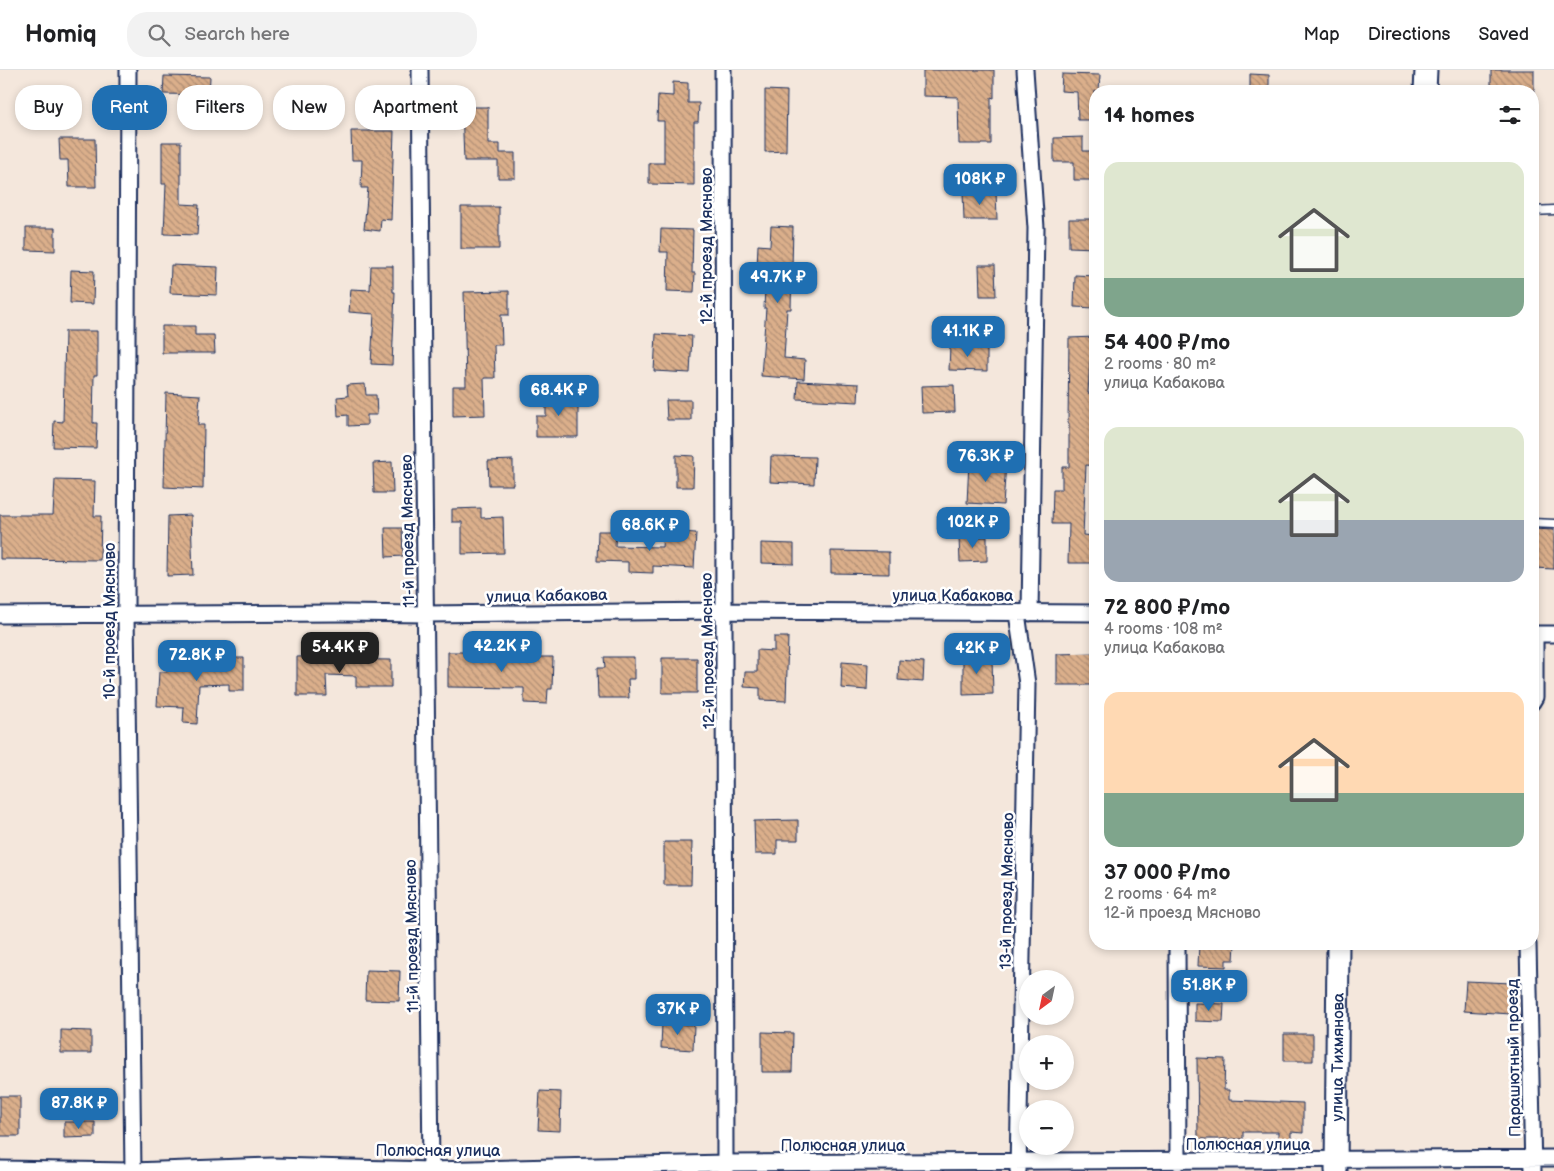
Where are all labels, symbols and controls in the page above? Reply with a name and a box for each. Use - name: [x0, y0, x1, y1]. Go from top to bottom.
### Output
- search box: [127, 12, 477, 57]
- text: Homiq: [25, 20, 97, 49]
- icon: search: [145, 21, 173, 49]
- text: Search here: [185, 23, 290, 46]
- text: Map: [1304, 24, 1340, 45]
- text: Directions: [1368, 24, 1450, 45]
- text: Saved: [1478, 24, 1529, 45]
- chip: Buy: [15, 85, 82, 130]
- chip: Rent: [92, 85, 167, 130]
- chip: Filters: [177, 85, 263, 130]
- chip: New: [273, 85, 345, 130]
- chip: Apartment: [355, 85, 476, 130]
- icon: filters: [1496, 101, 1524, 129]
- text: 14 homes: [1104, 103, 1195, 128]
- pin: 108K ₽: [939, 164, 1021, 206]
- street label: 12-й проезд Мясново: [698, 168, 717, 324]
- text: 108K ₽: [955, 170, 1005, 189]
- icon: home: [1269, 195, 1359, 285]
- pin: 49.7K ₽: [732, 262, 824, 304]
- text: 49.7K ₽: [750, 268, 806, 287]
- pin: 41.1K ₽: [922, 316, 1014, 358]
- text: 41.1K ₽: [943, 322, 993, 341]
- text: 54 400 ₽/mo: [1104, 330, 1230, 355]
- text: 2 rooms · 80 m²: [1104, 355, 1216, 374]
- pin: 68.4K ₽: [513, 374, 605, 417]
- text: улица Кабакова: [1104, 374, 1225, 393]
- text: 68.4K ₽: [531, 381, 587, 400]
- pin: 76.3K ₽: [940, 440, 1032, 483]
- text: 76.3K ₽: [958, 447, 1014, 466]
- street label: 11-й проезд Мясново: [398, 454, 419, 608]
- icon: home: [1269, 460, 1359, 550]
- pin: 102K ₽: [932, 506, 1014, 549]
- pin: 68.6K ₽: [604, 510, 696, 552]
- text: 102K ₽: [948, 513, 998, 532]
- text: 68.6K ₽: [621, 516, 679, 535]
- street label: 10-й проезд Мясново: [101, 543, 120, 699]
- street label: 12-й проезд Мясново: [698, 573, 719, 729]
- street label: улица Кабакова: [486, 586, 608, 607]
- street label: улица Кабакова: [892, 587, 1014, 606]
- text: 72 800 ₽/mo: [1104, 595, 1230, 620]
- text: 4 rooms · 108 m²: [1104, 620, 1223, 639]
- pin: 42.2K ₽: [456, 630, 548, 673]
- pin: 54.4K ₽: [294, 632, 386, 674]
- pin: 42K ₽: [942, 632, 1012, 675]
- text: 42.2K ₽: [474, 637, 530, 656]
- text: 54.4K ₽: [312, 638, 368, 657]
- text: 42K ₽: [955, 639, 999, 658]
- text: улица Кабакова: [1104, 639, 1225, 658]
- pin: 72.8K ₽: [151, 640, 243, 682]
- text: 72.8K ₽: [169, 646, 225, 665]
- icon: home: [1269, 725, 1359, 815]
- street label: 13-й проезд Мясново: [997, 812, 1018, 970]
- street label: 11-й проезд Мясново: [402, 859, 423, 1013]
- text: 37 000 ₽/mo: [1104, 860, 1230, 885]
- text: 2 rooms · 64 m²: [1104, 885, 1217, 904]
- text: 12-й проезд Мясново: [1104, 904, 1260, 923]
- north arrow: [1019, 970, 1074, 1025]
- map controls: [1019, 970, 1074, 1155]
- pin: 51.8K ₽: [1163, 970, 1255, 1012]
- text: 51.8K ₽: [1182, 976, 1236, 995]
- street label: Парашютный проезд: [1504, 978, 1525, 1137]
- street label: улица Тихмянова: [1328, 992, 1349, 1122]
- pin: 37K ₽: [643, 994, 713, 1036]
- text: 37K ₽: [657, 1000, 699, 1019]
- button: +: [1019, 1035, 1074, 1090]
- pin: 87.8K ₽: [33, 1088, 125, 1130]
- text: 87.8K ₽: [51, 1094, 107, 1113]
- button: −: [1019, 1100, 1074, 1155]
- street label: Полюсная улица: [1185, 1136, 1311, 1155]
- street label: Полюсная улица: [780, 1137, 906, 1156]
- street label: Полюсная улица: [375, 1142, 501, 1161]

